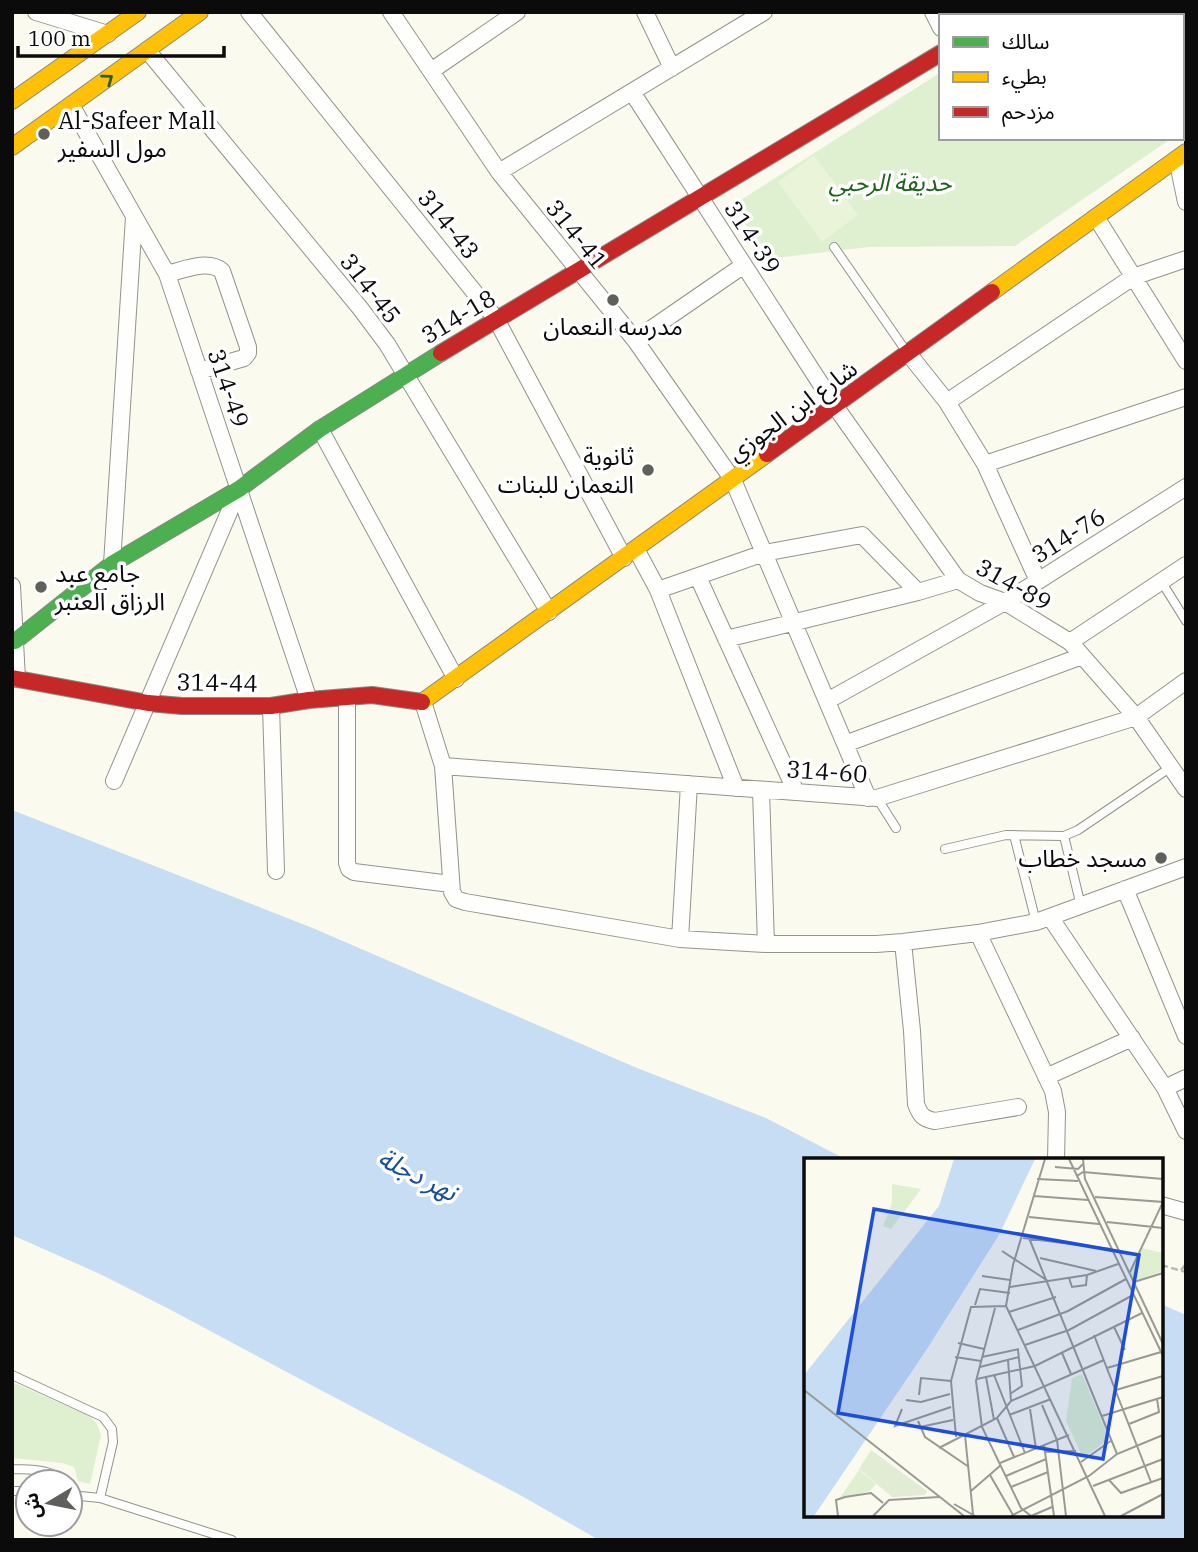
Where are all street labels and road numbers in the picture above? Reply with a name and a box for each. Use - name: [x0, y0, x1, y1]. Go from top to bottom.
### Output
- street label: 314-43: [411, 182, 487, 266]
- street label: 314-41: [539, 192, 615, 276]
- street label: 314-39: [717, 194, 789, 280]
- street label: 314-45: [333, 246, 409, 330]
- street label: 314-18: [415, 281, 501, 351]
- street label: 314-49: [201, 344, 257, 432]
- street label: شارع ابن الجوزي: [721, 352, 865, 471]
- street label: 314-76: [1025, 500, 1111, 570]
- street label: 314-89: [971, 550, 1057, 618]
- street label: 314-44: [176, 665, 258, 699]
- street label: 314-60: [785, 752, 869, 790]

